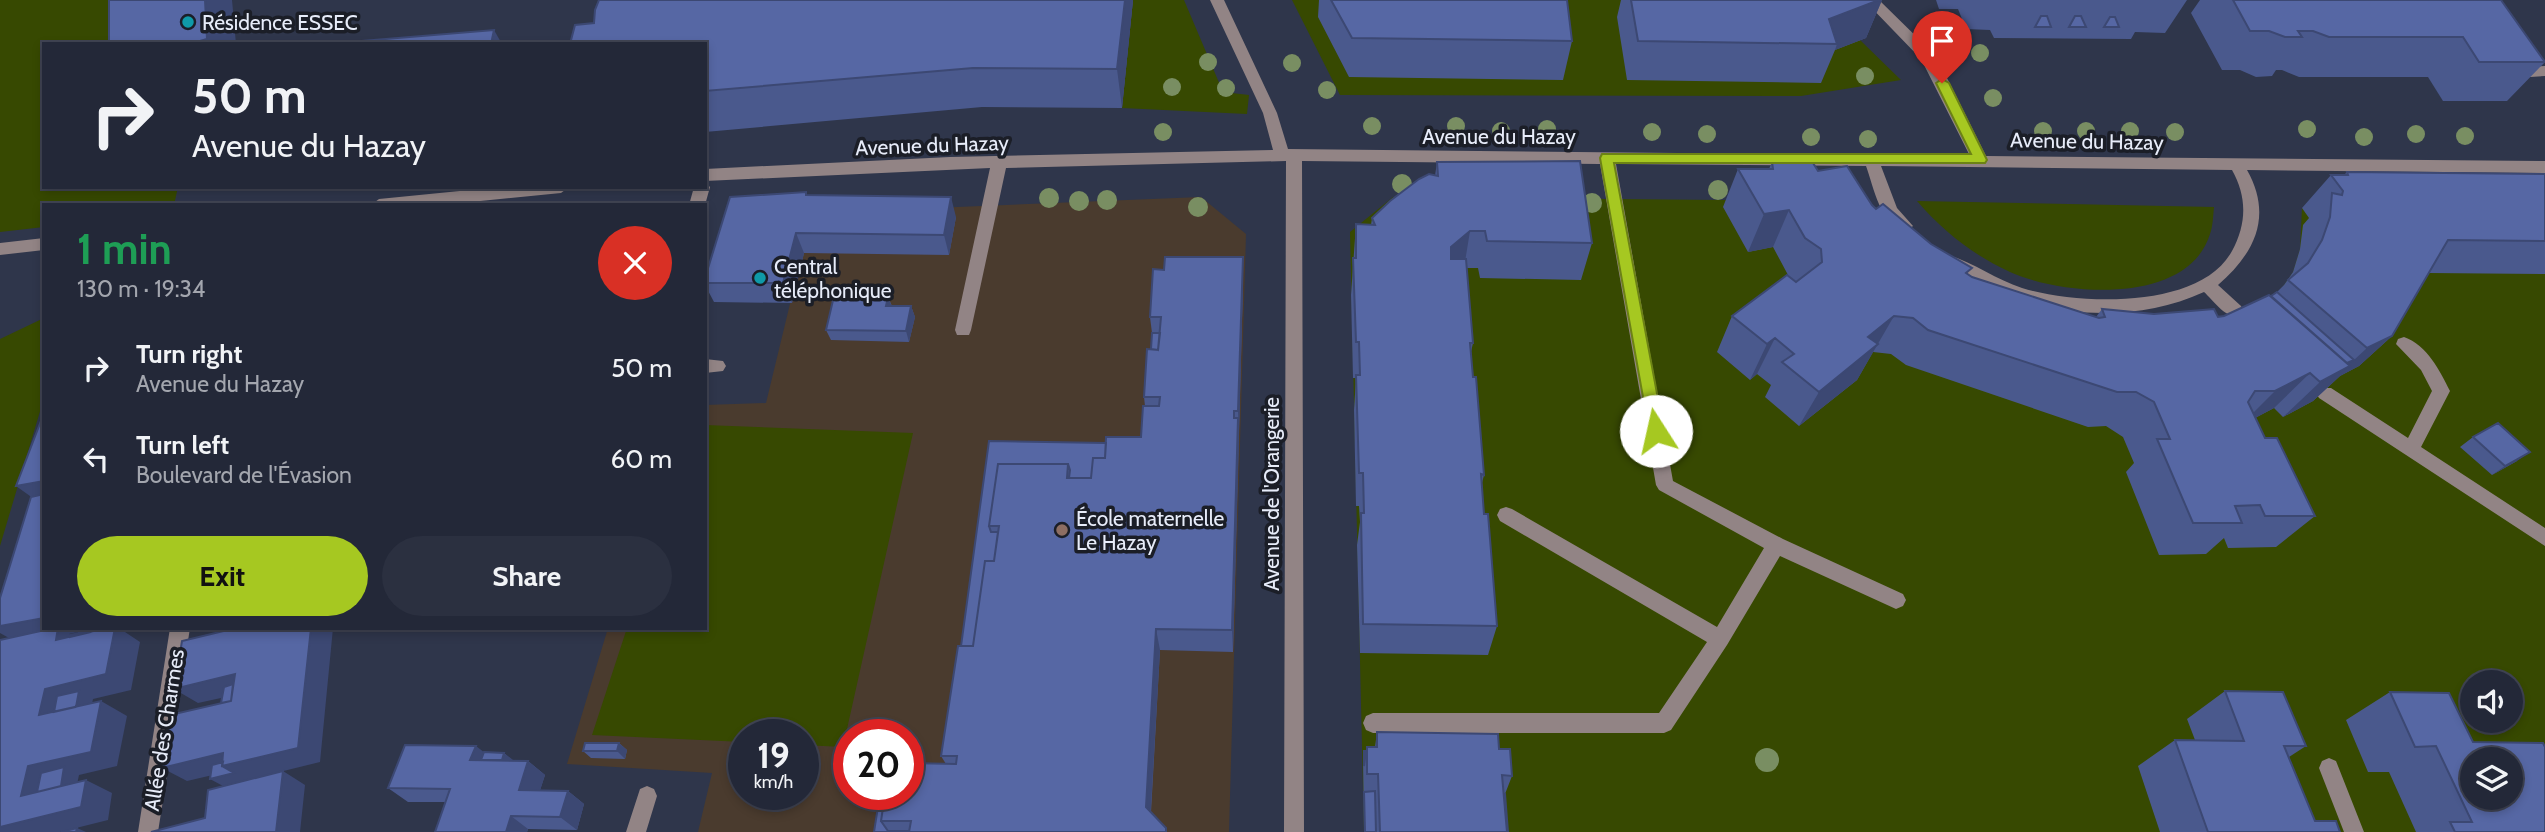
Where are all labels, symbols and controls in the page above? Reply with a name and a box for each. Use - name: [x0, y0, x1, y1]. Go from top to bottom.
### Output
- place label: Résidence ESSEC: [202, 10, 358, 35]
- pin: [1912, 11, 1972, 83]
- marker: Résidence ESSEC: [180, 14, 196, 30]
- icon: arrive: [1923, 22, 1961, 60]
- text: 50 m: [192, 66, 307, 125]
- icon: right: [77, 70, 168, 161]
- street label: Avenue du Hazay: [1422, 124, 1576, 149]
- text: Avenue du Hazay: [192, 126, 426, 165]
- street label: Avenue du Hazay: [2010, 127, 2164, 155]
- street label: Avenue du Hazay: [855, 130, 1010, 160]
- text: 1 min: [77, 223, 172, 275]
- button: close: [598, 226, 672, 300]
- place label: Central téléphonique: [774, 254, 892, 303]
- marker: Central téléphonique: [752, 270, 768, 286]
- text: 130 m · 19:34: [77, 275, 205, 303]
- text: Turn right: [136, 338, 242, 370]
- icon: right: [77, 349, 115, 387]
- text: 50 m: [611, 352, 672, 384]
- text: Avenue du Hazay: [136, 370, 304, 398]
- position arrow: [1619, 394, 1693, 468]
- street label: Avenue de l'Orangerie: [1259, 397, 1284, 591]
- text: Turn left: [136, 429, 229, 461]
- icon: left: [77, 440, 115, 478]
- text: 60 m: [610, 443, 672, 475]
- text: Boulevard de l'Évasion: [136, 461, 352, 489]
- place label: École maternelle Le Hazay: [1076, 506, 1225, 555]
- marker: École maternelle Le Hazay: [1054, 522, 1070, 538]
- button: Exit: [77, 536, 368, 616]
- button: Share: [382, 536, 672, 616]
- street label: Allée des Charmes: [139, 647, 189, 813]
- map controls: [2460, 670, 2523, 810]
- button: sound: [2460, 670, 2523, 733]
- speed limit sign: 20: [833, 719, 924, 810]
- text: 19: [757, 734, 790, 777]
- button: layers: [2460, 747, 2523, 810]
- text: km/h: [754, 771, 793, 793]

